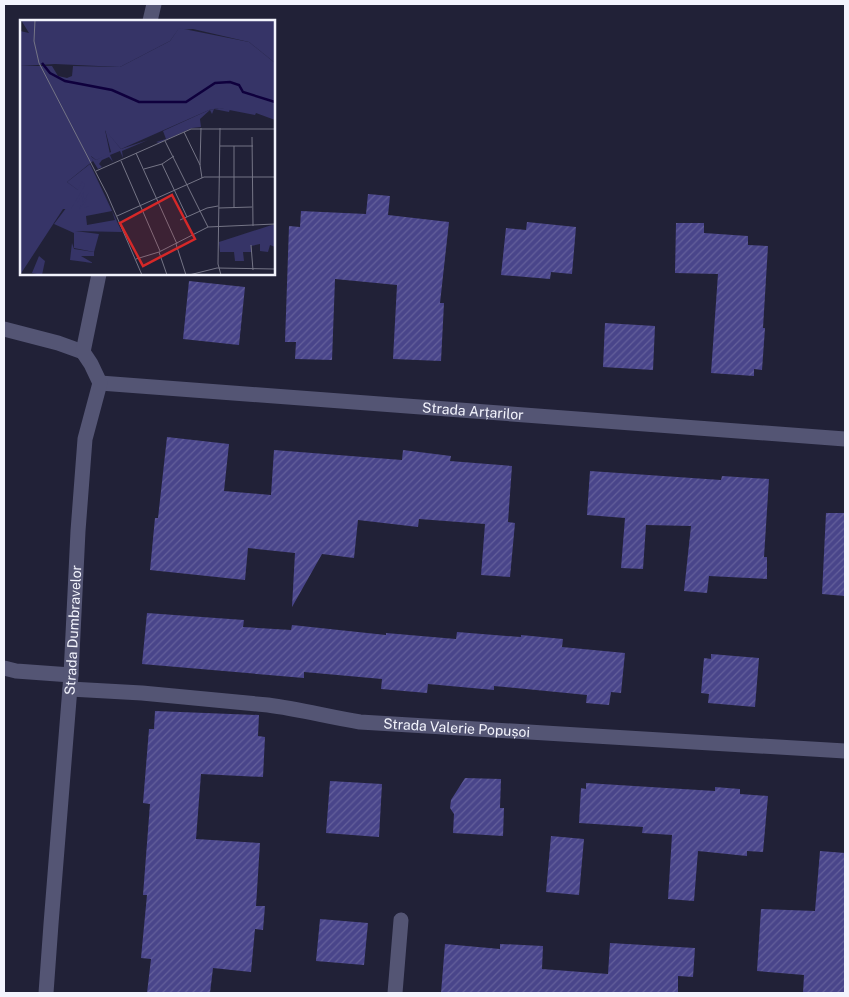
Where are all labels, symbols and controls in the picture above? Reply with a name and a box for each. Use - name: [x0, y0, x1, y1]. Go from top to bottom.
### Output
- inset map: [20, 20, 275, 275]
- street label: Strada Arțarilor: [422, 399, 524, 423]
- street label: Strada Dumbravelor: [61, 565, 84, 696]
- street label: Strada Valerie Popușoi: [383, 715, 530, 740]

